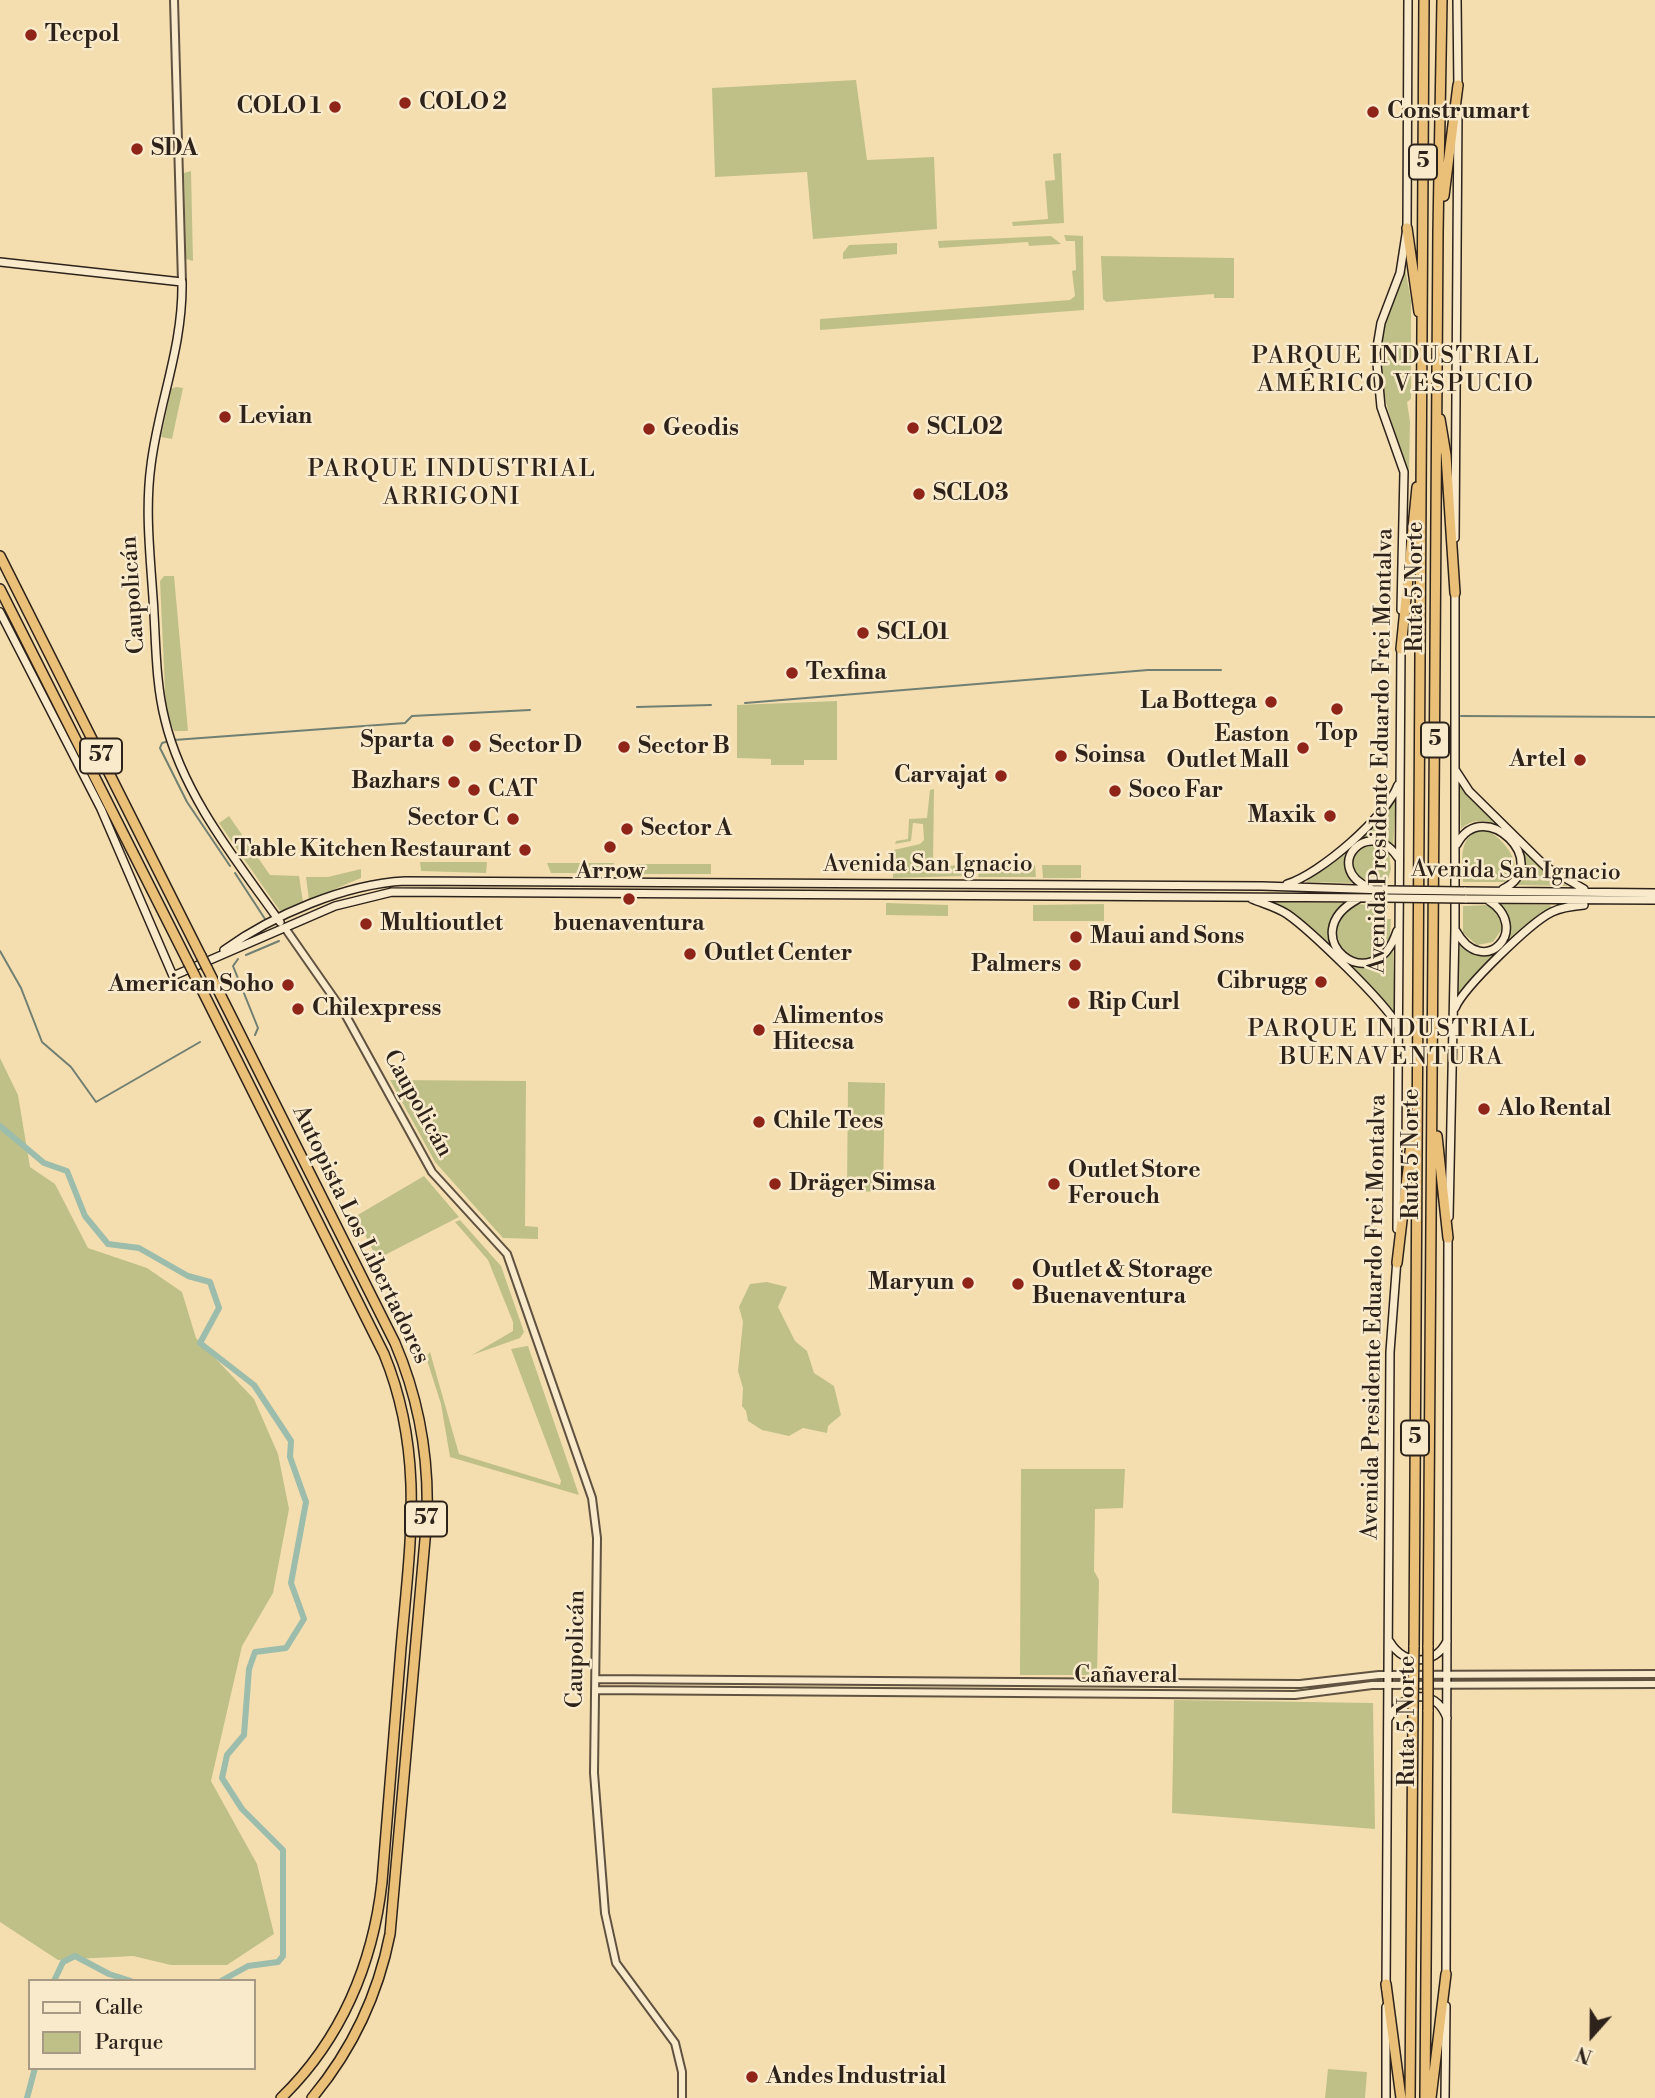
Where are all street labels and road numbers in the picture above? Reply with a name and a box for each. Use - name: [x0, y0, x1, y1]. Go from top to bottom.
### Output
- road number: 5: [1409, 144, 1437, 180]
- street label: Ruta 5 Norte: [1402, 521, 1430, 653]
- street label: Avenida Presidente Eduardo Frei Montalva: [1364, 528, 1400, 974]
- street label: Caupolicán: [116, 535, 152, 655]
- road number: 5: [1421, 722, 1449, 758]
- road number: 57: [80, 738, 122, 774]
- street label: Avenida San Ignacio: [823, 851, 1033, 879]
- street label: Avenida San Ignacio: [1411, 856, 1621, 888]
- street label: Caupolicán: [376, 1046, 458, 1162]
- street label: Ruta 5 Norte: [1398, 1088, 1426, 1220]
- street label: Avenida Presidente Eduardo Frei Montalva: [1357, 1094, 1393, 1540]
- street label: Autopista Los Libertadores: [285, 1101, 435, 1369]
- road number: 5: [1401, 1420, 1429, 1456]
- road number: 57: [405, 1502, 447, 1536]
- street label: Caupolicán: [562, 1590, 592, 1708]
- street label: Ruta 5 Norte: [1394, 1655, 1422, 1787]
- street label: Cañaveral: [1074, 1662, 1178, 1690]

